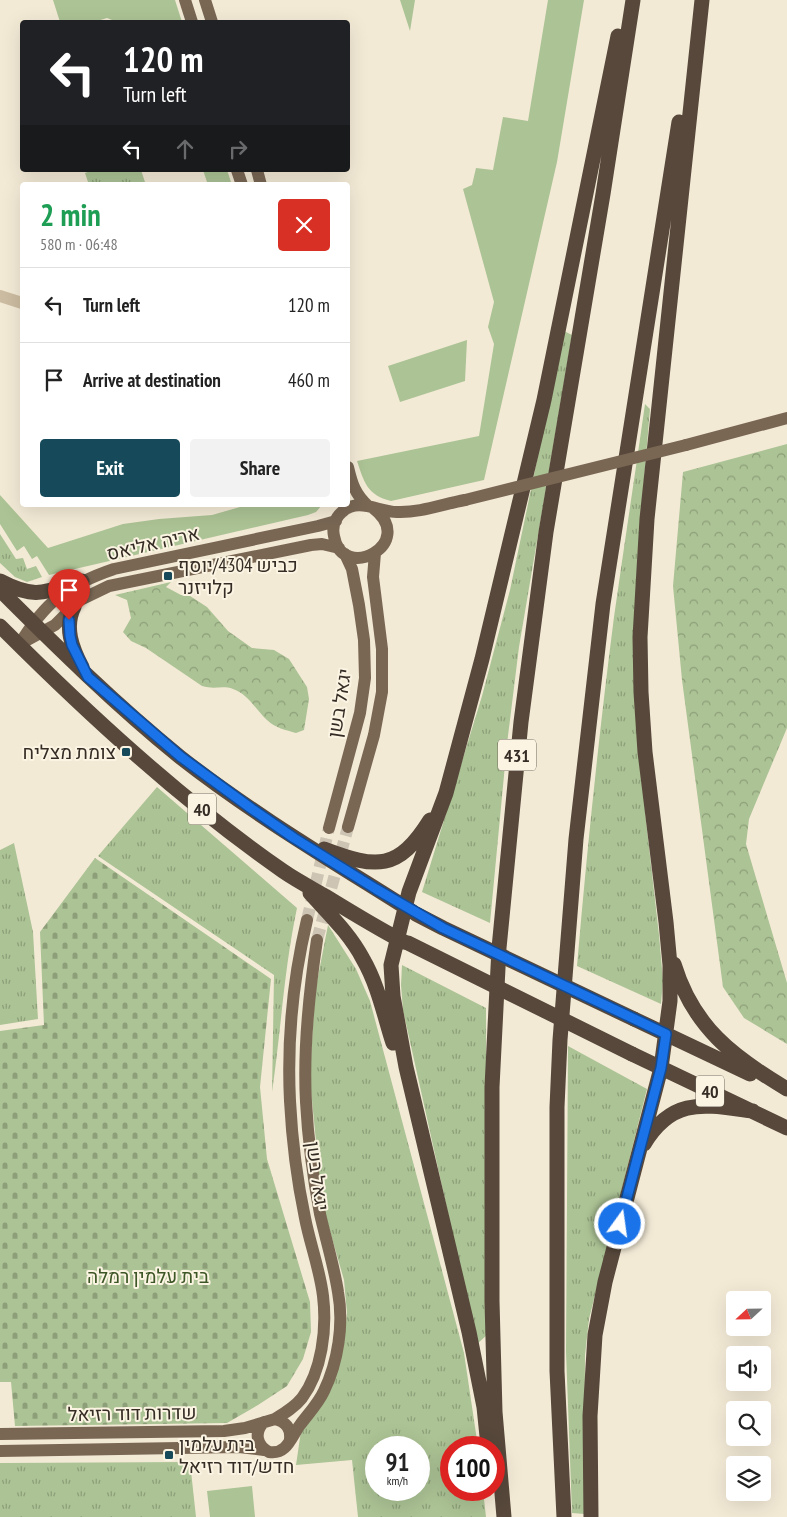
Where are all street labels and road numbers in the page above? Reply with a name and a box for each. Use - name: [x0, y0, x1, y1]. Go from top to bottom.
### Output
- street label: אריה אליאס: [104, 521, 202, 565]
- street label: יגאל בשן: [322, 667, 356, 739]
- road number: 431: [498, 740, 536, 770]
- road number: 40: [188, 794, 216, 824]
- road number: 40: [696, 1076, 724, 1106]
- street label: יגאל בשן: [301, 1140, 335, 1212]
- street label: שדרות דוד רזיאל: [67, 1400, 197, 1426]

